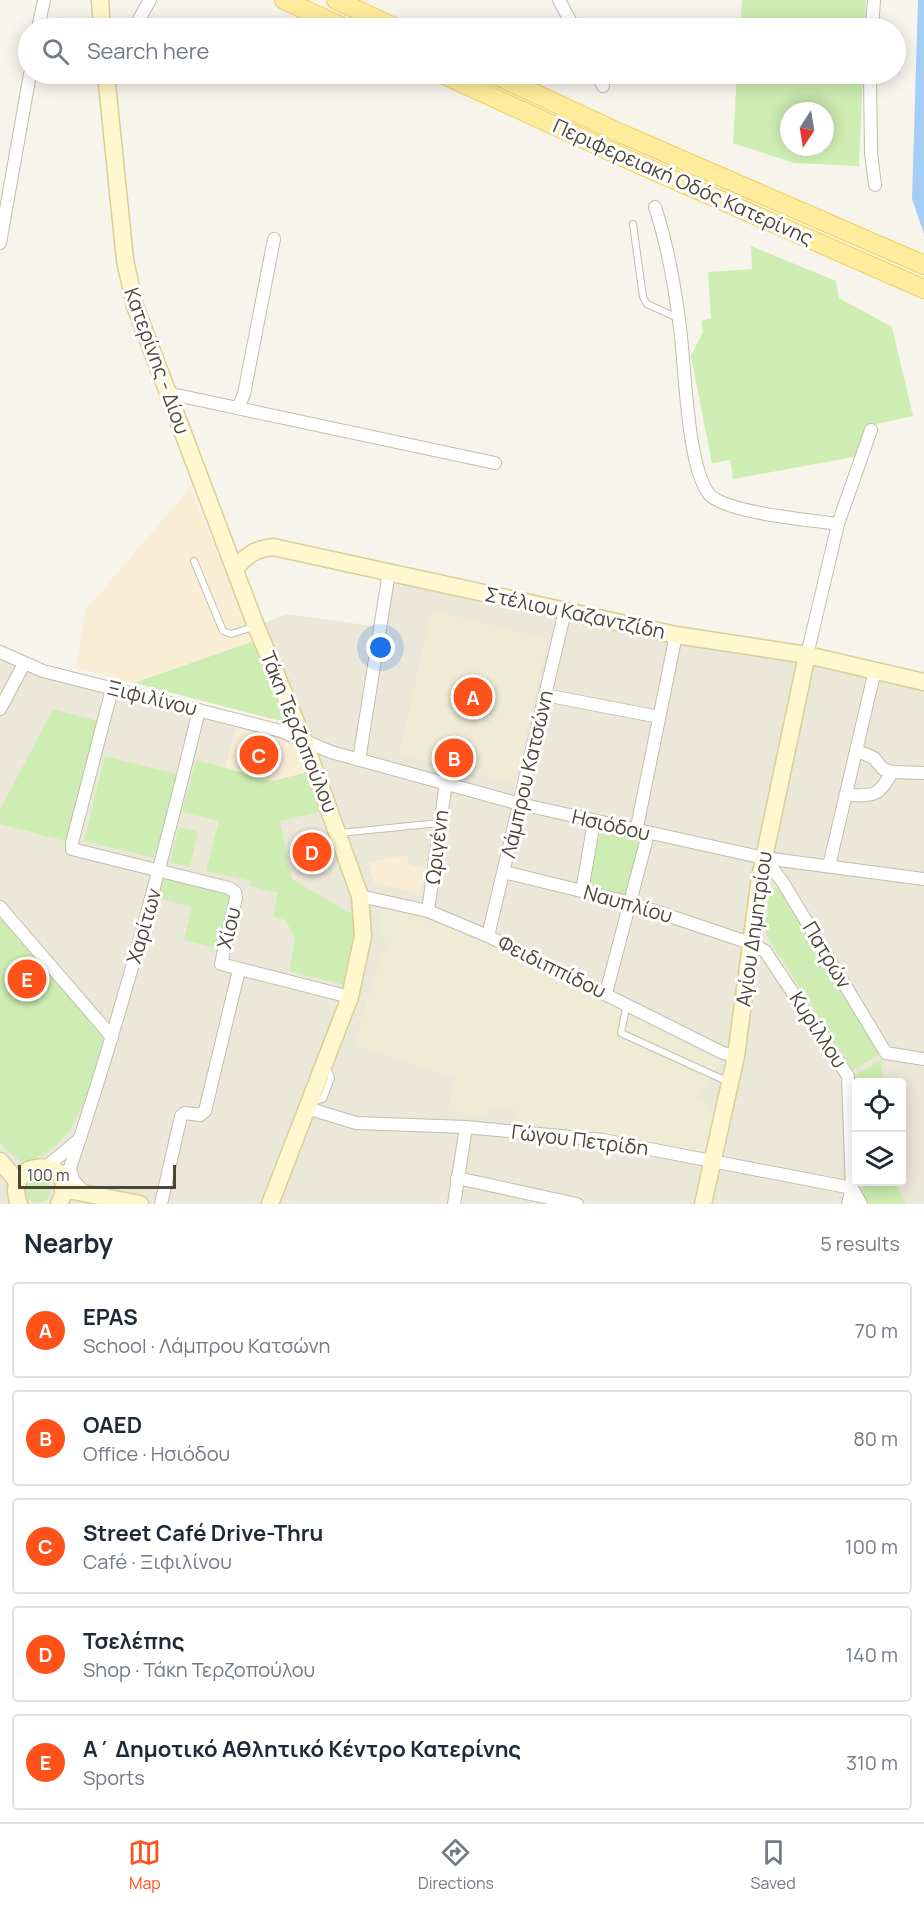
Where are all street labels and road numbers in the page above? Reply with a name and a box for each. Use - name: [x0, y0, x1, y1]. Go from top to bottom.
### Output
- street label: Περιφερειακή Οδός Κατερίνης: [549, 112, 817, 251]
- street label: Κατερίνης - Δίου: [118, 284, 196, 438]
- street label: Στέλιου Καζαντζίδη: [483, 580, 668, 645]
- street label: Τάκη Τερζοπούλου: [255, 647, 344, 817]
- street label: Ξιφιλίνου: [104, 673, 200, 722]
- street label: Λάμπρου Κατσώνη: [494, 687, 559, 860]
- street label: Ησιόδου: [569, 802, 653, 847]
- street label: Ωριγένη: [419, 808, 454, 886]
- street label: Αγίου Δημητρίου: [729, 849, 778, 1008]
- street label: Ναυπλίου: [581, 878, 676, 929]
- street label: Χαρίτων: [120, 885, 167, 967]
- street label: Χίου: [210, 904, 247, 952]
- street label: Πατρών: [797, 916, 858, 993]
- street label: Φειδιππίδου: [494, 929, 611, 1004]
- street label: Κυρίλλου: [784, 986, 853, 1073]
- street label: Γώγου Πετρίδη: [510, 1118, 650, 1161]

